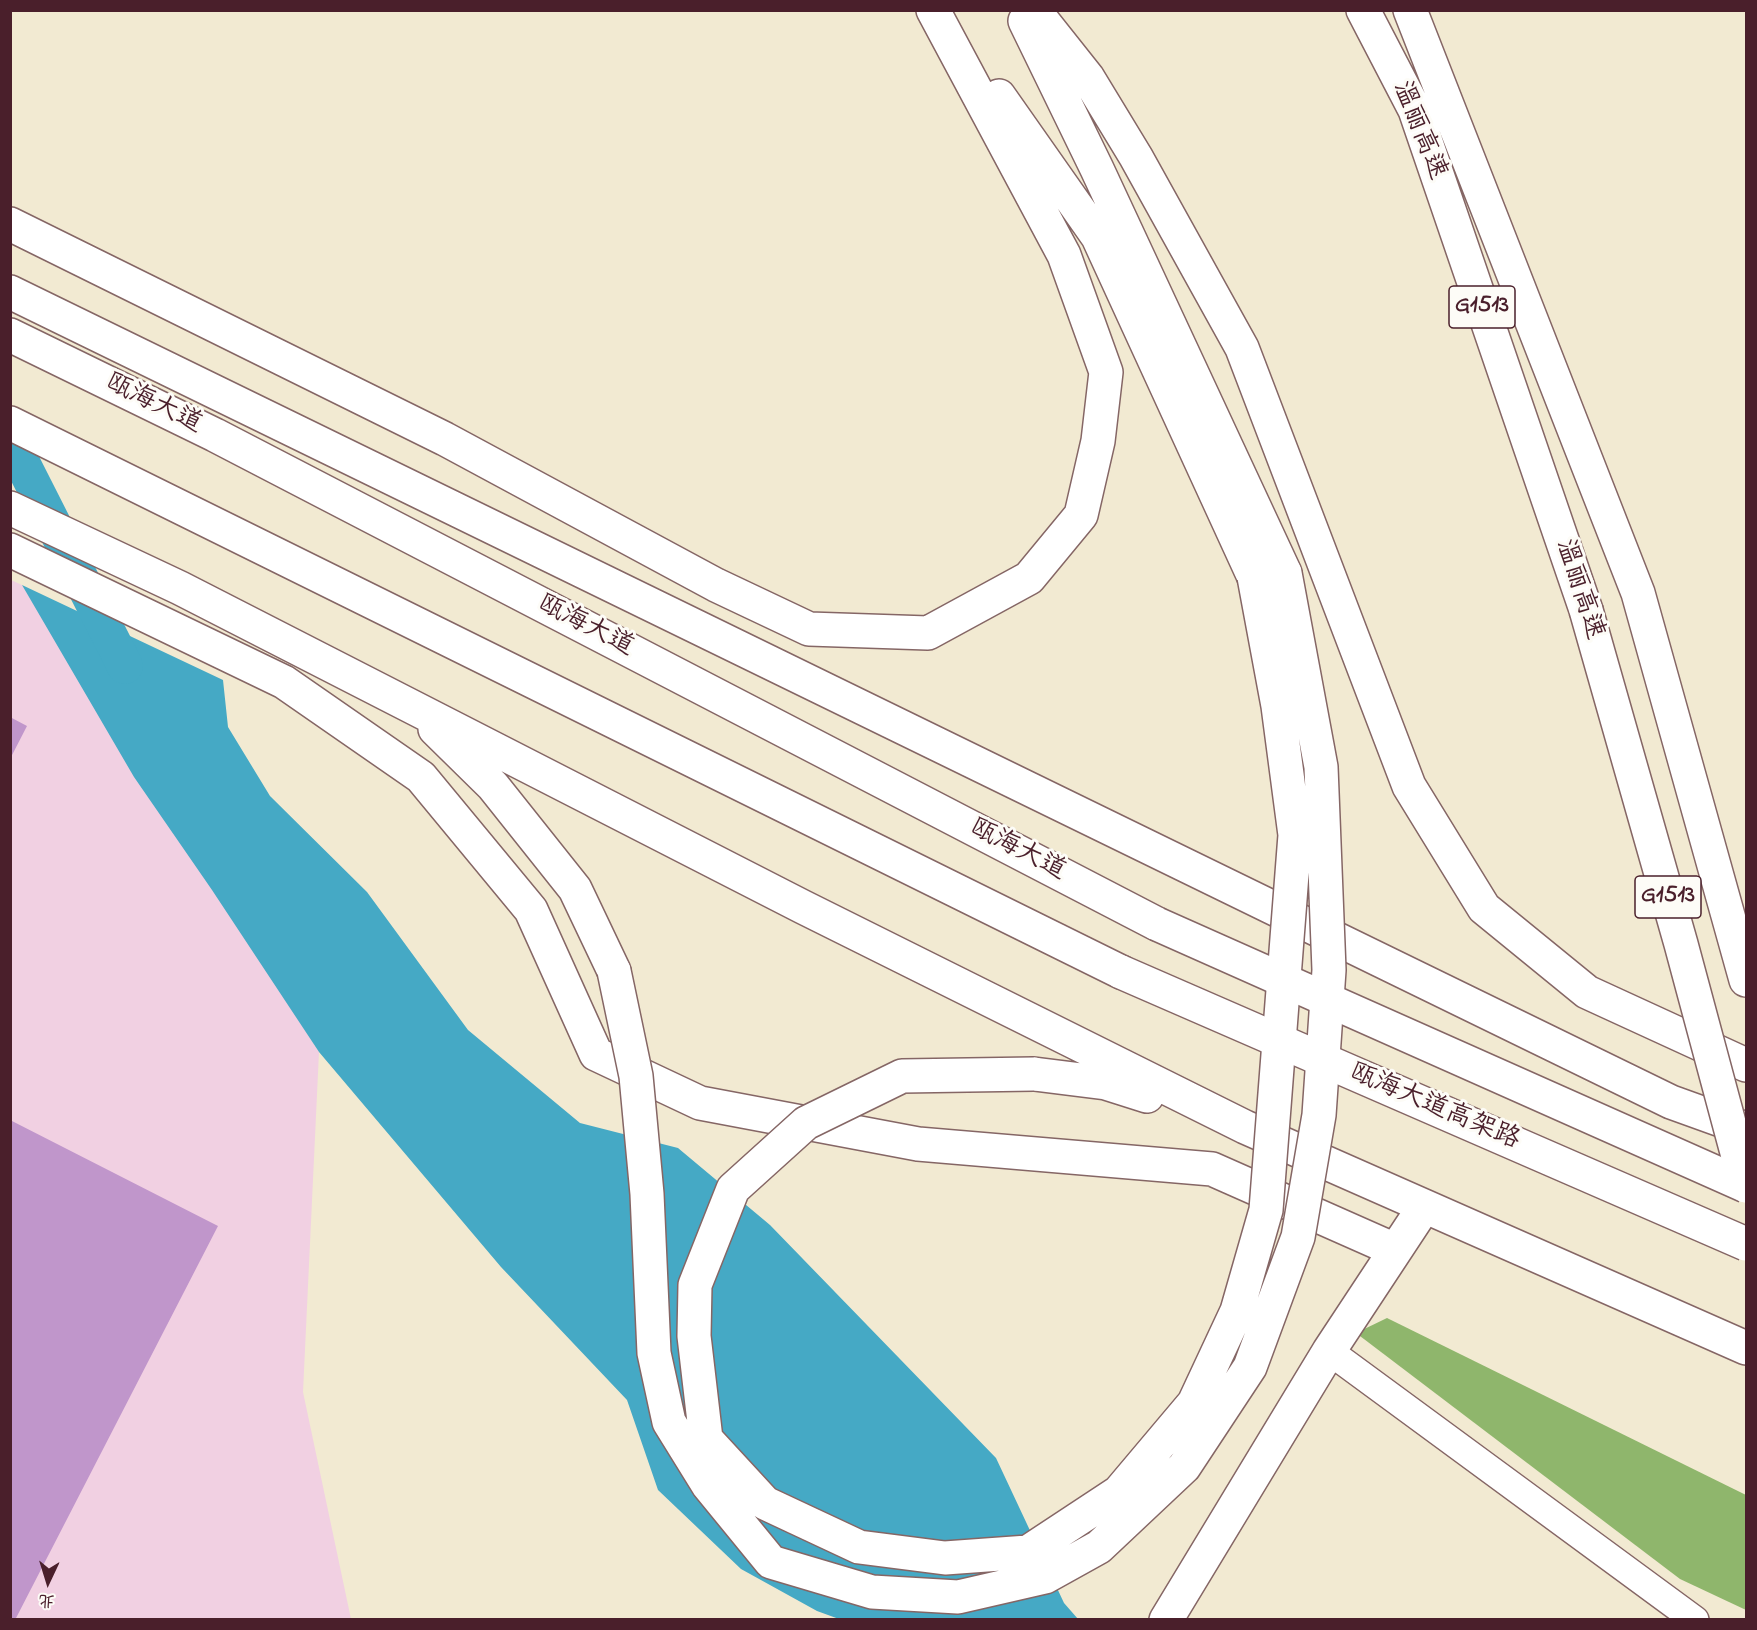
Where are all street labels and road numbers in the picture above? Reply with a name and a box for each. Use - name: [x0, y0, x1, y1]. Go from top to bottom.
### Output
- street label: 温丽高速: [1384, 77, 1452, 185]
- road number: G1513: [1449, 286, 1515, 328]
- street label: 瓯海大道: [99, 368, 207, 442]
- street label: 温丽高速: [1547, 536, 1609, 644]
- street label: 瓯海大道: [532, 589, 638, 665]
- street label: 瓯海大道: [964, 813, 1070, 889]
- road number: G1513: [1635, 876, 1701, 918]
- street label: 瓯海大道高架路: [1344, 1058, 1524, 1158]

